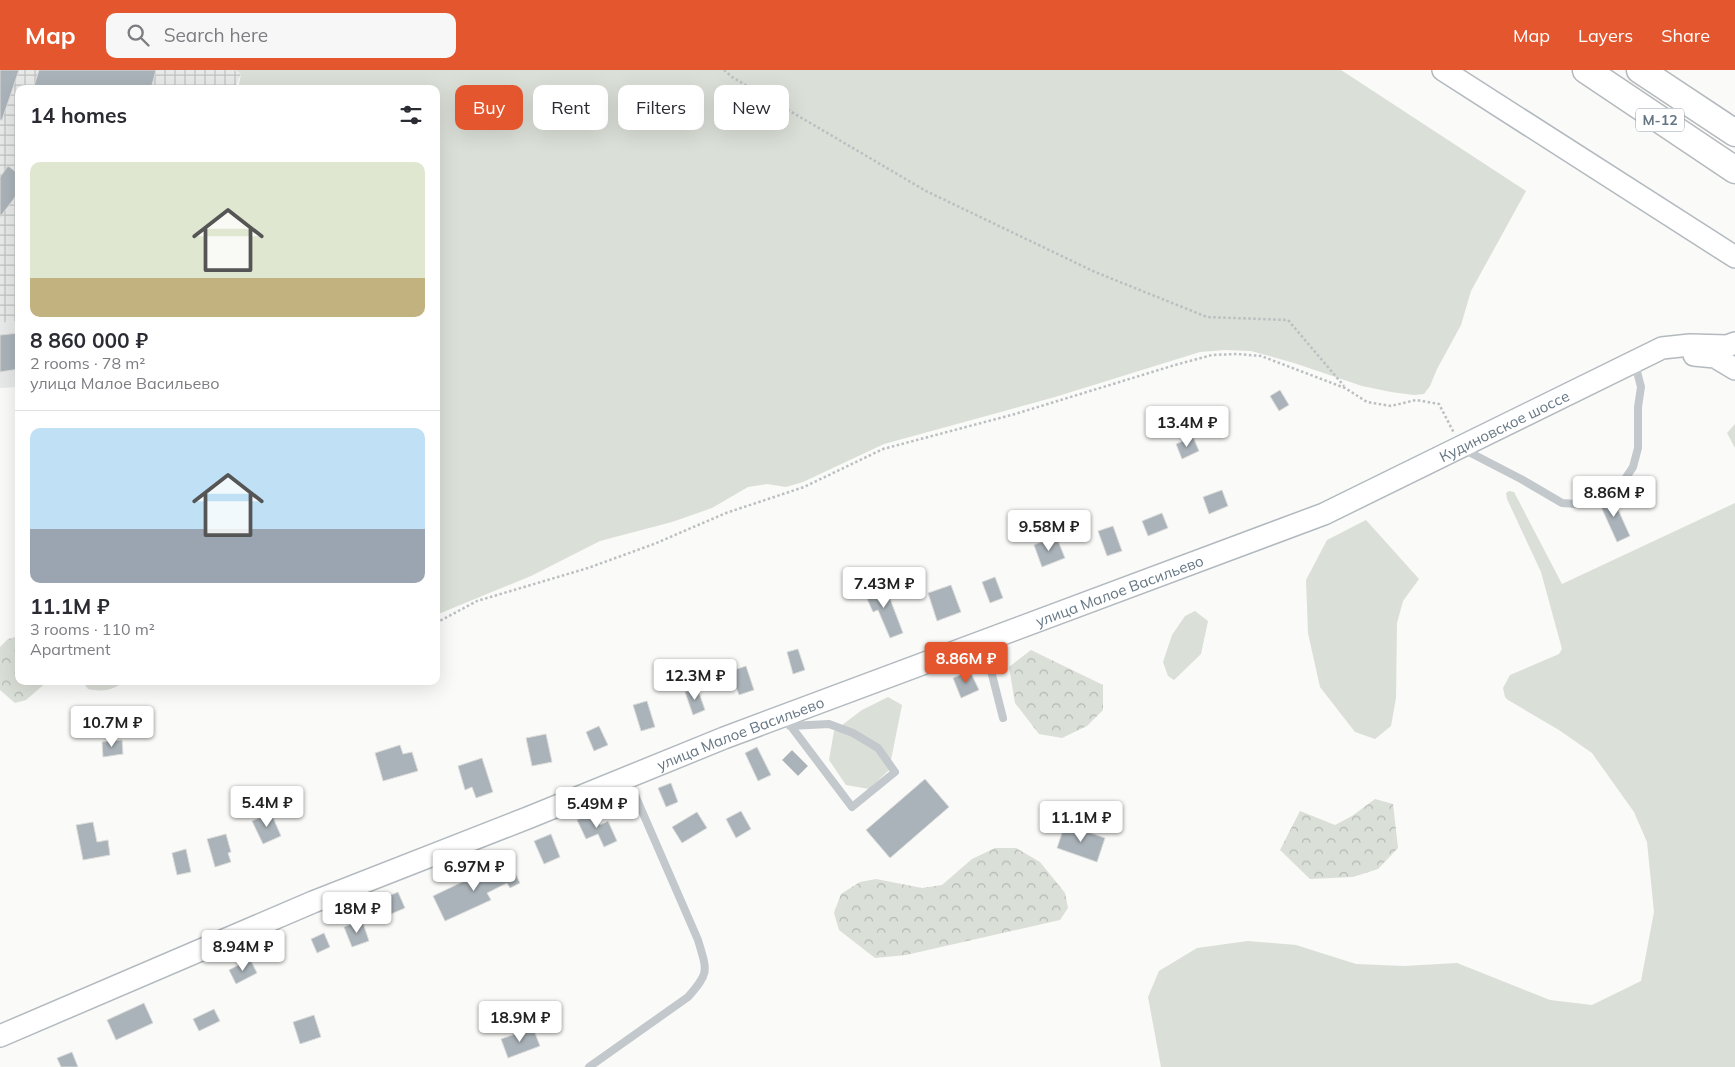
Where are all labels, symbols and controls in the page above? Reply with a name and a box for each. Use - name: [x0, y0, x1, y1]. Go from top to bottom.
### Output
- search box: [106, 13, 456, 58]
- text: Map: [25, 20, 76, 50]
- icon: search: [124, 21, 152, 49]
- text: Search here: [164, 23, 268, 47]
- text: Map: [1513, 24, 1550, 47]
- text: Layers: [1578, 24, 1633, 47]
- text: Share: [1661, 24, 1710, 47]
- chip: Buy: [455, 85, 523, 130]
- chip: Rent: [533, 85, 608, 130]
- chip: Filters: [618, 85, 704, 130]
- chip: New: [714, 85, 789, 130]
- icon: filters: [397, 101, 425, 129]
- text: 14 homes: [30, 102, 127, 128]
- road number: М-12: [1636, 108, 1684, 132]
- icon: home: [183, 195, 273, 285]
- text: 8 860 000 ₽: [30, 327, 148, 353]
- text: 2 rooms · 78 m²: [30, 353, 145, 373]
- text: улица Малое Васильево: [30, 373, 220, 393]
- street label: Кудиновское шоссе: [1436, 386, 1572, 466]
- pin: 13.4M ₽: [1141, 406, 1233, 448]
- text: 13.4M ₽: [1157, 412, 1217, 432]
- icon: home: [183, 460, 273, 550]
- pin: 8.86M ₽: [1568, 476, 1660, 518]
- text: 8.86M ₽: [1584, 482, 1644, 502]
- pin: 9.58M ₽: [1003, 510, 1095, 552]
- text: 9.58M ₽: [1019, 516, 1079, 536]
- street label: улица Малое Васильево: [1033, 550, 1206, 630]
- pin: 7.43M ₽: [838, 566, 930, 609]
- text: 7.43M ₽: [854, 573, 914, 593]
- text: 11.1M ₽: [30, 593, 110, 619]
- text: 3 rooms · 110 m²: [30, 619, 155, 639]
- text: Apartment: [30, 639, 111, 659]
- pin: 8.86M ₽: [920, 642, 1012, 684]
- text: 8.86M ₽: [936, 648, 996, 668]
- pin: 12.3M ₽: [649, 658, 741, 701]
- text: 12.3M ₽: [665, 665, 725, 685]
- street label: улица Малое Васильево: [654, 692, 827, 774]
- pin: 10.7M ₽: [66, 706, 158, 748]
- text: 10.7M ₽: [82, 712, 142, 732]
- pin: 5.4M ₽: [226, 786, 308, 828]
- pin: 5.49M ₽: [551, 786, 643, 829]
- text: 5.4M ₽: [241, 792, 293, 812]
- text: 5.49M ₽: [567, 793, 627, 813]
- pin: 11.1M ₽: [1035, 800, 1127, 843]
- text: 11.1M ₽: [1051, 807, 1111, 827]
- pin: 6.97M ₽: [428, 850, 520, 892]
- text: 6.97M ₽: [444, 856, 504, 876]
- pin: 18M ₽: [322, 892, 392, 934]
- text: 18M ₽: [333, 898, 381, 918]
- pin: 8.94M ₽: [197, 930, 289, 972]
- text: 8.94M ₽: [213, 936, 273, 956]
- pin: 18.9M ₽: [474, 1000, 566, 1043]
- text: 18.9M ₽: [490, 1007, 550, 1027]

